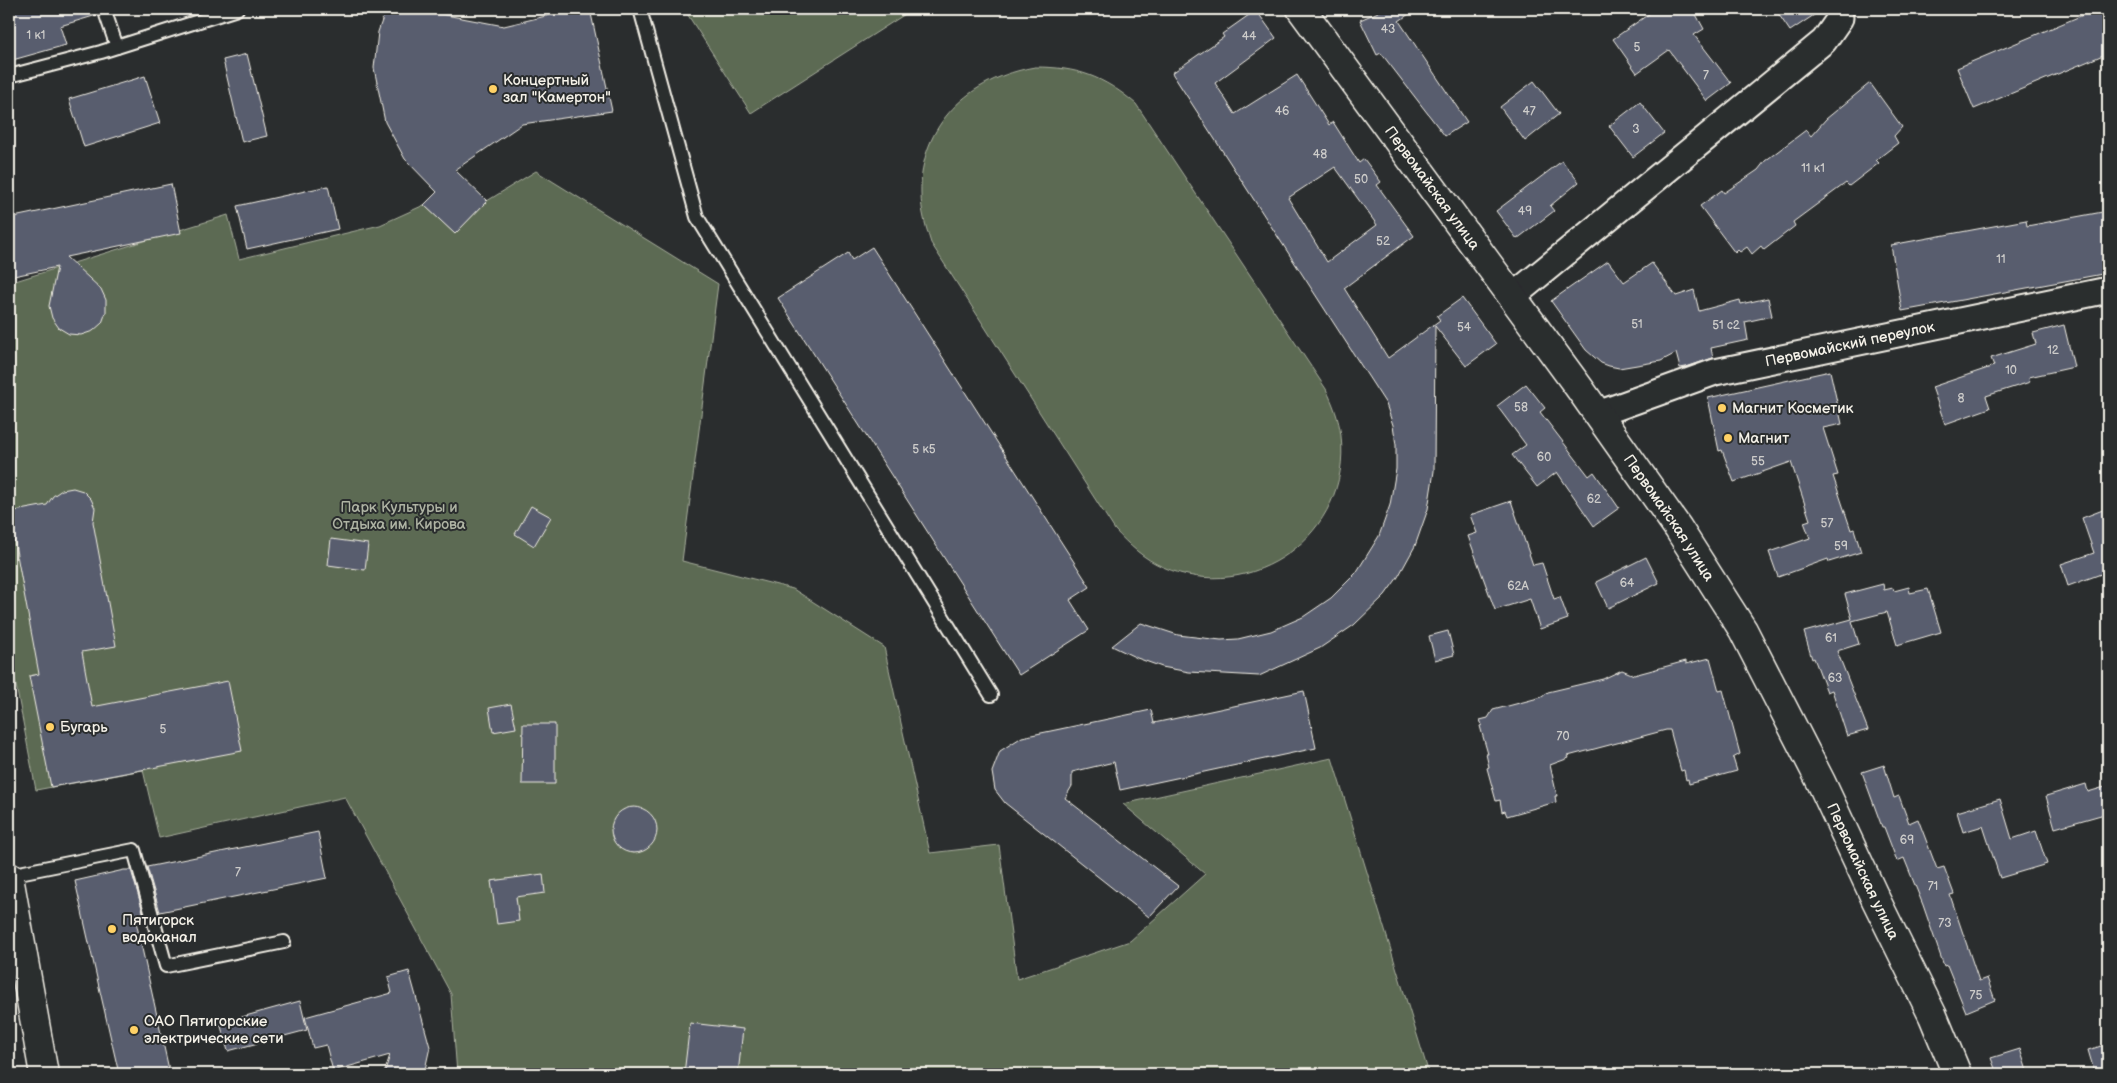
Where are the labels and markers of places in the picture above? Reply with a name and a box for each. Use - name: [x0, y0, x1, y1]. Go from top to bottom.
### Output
- place label: Концертный зал "Камертон": [503, 71, 611, 107]
- marker: Концертный зал "Камертон": [487, 83, 499, 95]
- place label: Магнит Косметик: [1732, 399, 1854, 418]
- marker: Магнит Косметик: [1716, 402, 1728, 414]
- place label: Магнит: [1738, 429, 1789, 448]
- marker: Магнит: [1722, 432, 1734, 444]
- place label: Бугарь: [60, 718, 108, 737]
- marker: Бугарь: [44, 721, 56, 733]
- place label: Пятигорск водоканал: [122, 911, 197, 947]
- marker: Пятигорск водоканал: [106, 923, 118, 935]
- place label: ОАО Пятигорские электрические сети: [144, 1012, 284, 1048]
- marker: ОАО Пятигорские электрические сети: [128, 1024, 140, 1036]

